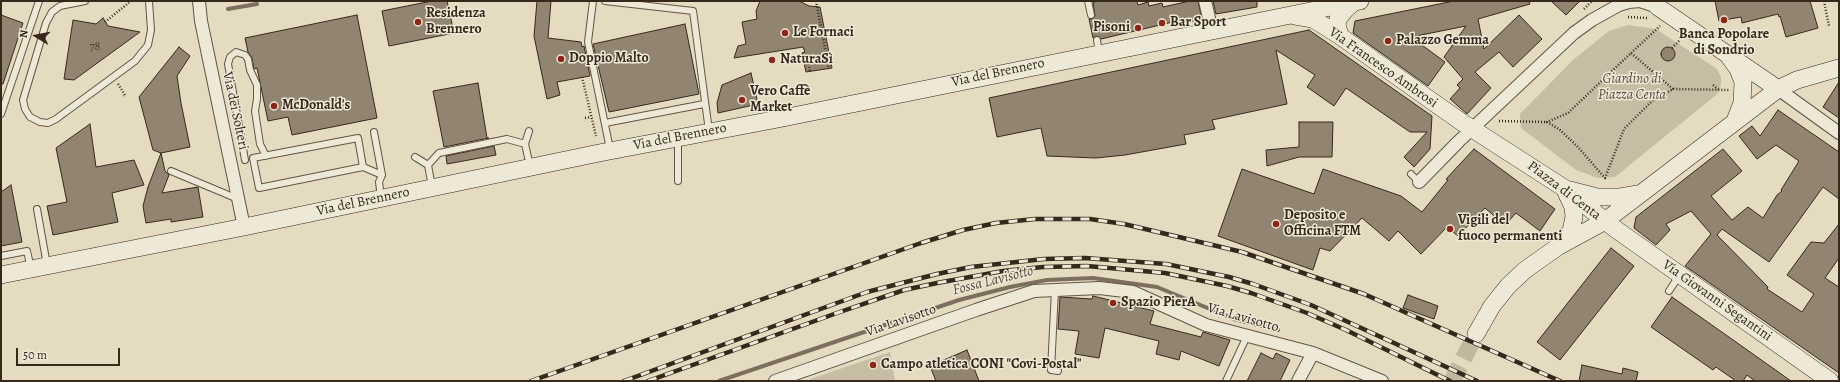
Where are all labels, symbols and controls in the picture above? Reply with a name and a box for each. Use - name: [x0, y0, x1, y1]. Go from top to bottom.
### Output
- place label: Residenza Brennero: [426, 6, 486, 38]
- place label: Bar Sport: [1170, 15, 1226, 31]
- marker: Banca Popolare di Sondrio: [1719, 15, 1729, 25]
- north arrow: [16, 16, 56, 56]
- marker: Residenza Brennero: [413, 17, 423, 27]
- marker: Bar Sport: [1157, 18, 1167, 28]
- place label: Pisoni: [1093, 20, 1130, 36]
- marker: Pisoni: [1133, 23, 1143, 33]
- street label: Via Francesco Ambrosi: [1325, 24, 1441, 112]
- place label: Le Fornaci: [793, 25, 854, 41]
- place label: Banca Popolare di Sondrio: [1679, 27, 1769, 60]
- marker: Le Fornaci: [780, 28, 790, 38]
- text: N: [16, 29, 32, 39]
- place label: Palazzo Gemma: [1396, 33, 1489, 49]
- marker: Palazzo Gemma: [1383, 36, 1393, 46]
- house number: 78: [90, 40, 100, 54]
- place label: Doppio Malto: [569, 51, 649, 67]
- place label: NaturaSì: [780, 52, 833, 68]
- marker: Doppio Malto: [556, 54, 566, 64]
- marker: NaturaSì: [767, 55, 777, 65]
- street label: Via del Brennero: [950, 55, 1046, 91]
- street label: Via dei Solteri: [219, 70, 251, 152]
- park label: Giardino di Piazza Centa: [1598, 72, 1666, 104]
- place label: Vero Caffè Market: [750, 84, 811, 116]
- marker: Vero Caffè Market: [737, 95, 747, 105]
- place label: McDonald's: [282, 98, 350, 114]
- marker: McDonald's: [269, 101, 279, 111]
- street label: Via del Brennero: [632, 120, 728, 154]
- street label: Piazza di Centa: [1524, 158, 1604, 224]
- street label: Via del Brennero: [315, 184, 411, 220]
- place label: Deposito e Officina FTM: [1284, 208, 1361, 240]
- place label: Vigili del fuoco permanenti: [1458, 213, 1562, 246]
- marker: Deposito e Officina FTM: [1271, 219, 1281, 229]
- marker: Vigili del fuoco permanenti: [1445, 224, 1455, 234]
- street label: Via Giovanni Segantini: [1659, 257, 1775, 345]
- water label: Fossa Lavisotto: [951, 262, 1035, 300]
- place label: Spazio PierA: [1121, 295, 1196, 311]
- marker: Spazio PierA: [1108, 298, 1118, 308]
- street label: Via Lavisotto: [1205, 300, 1281, 336]
- street label: Via Lavisotto: [863, 301, 939, 341]
- scale bar: [18, 340, 122, 366]
- text: 50 m: [23, 347, 47, 363]
- place label: Campo atletica CONI "Covi-Postal": [881, 357, 1082, 373]
- marker: Campo atletica CONI "Covi-Postal": [868, 360, 878, 370]

